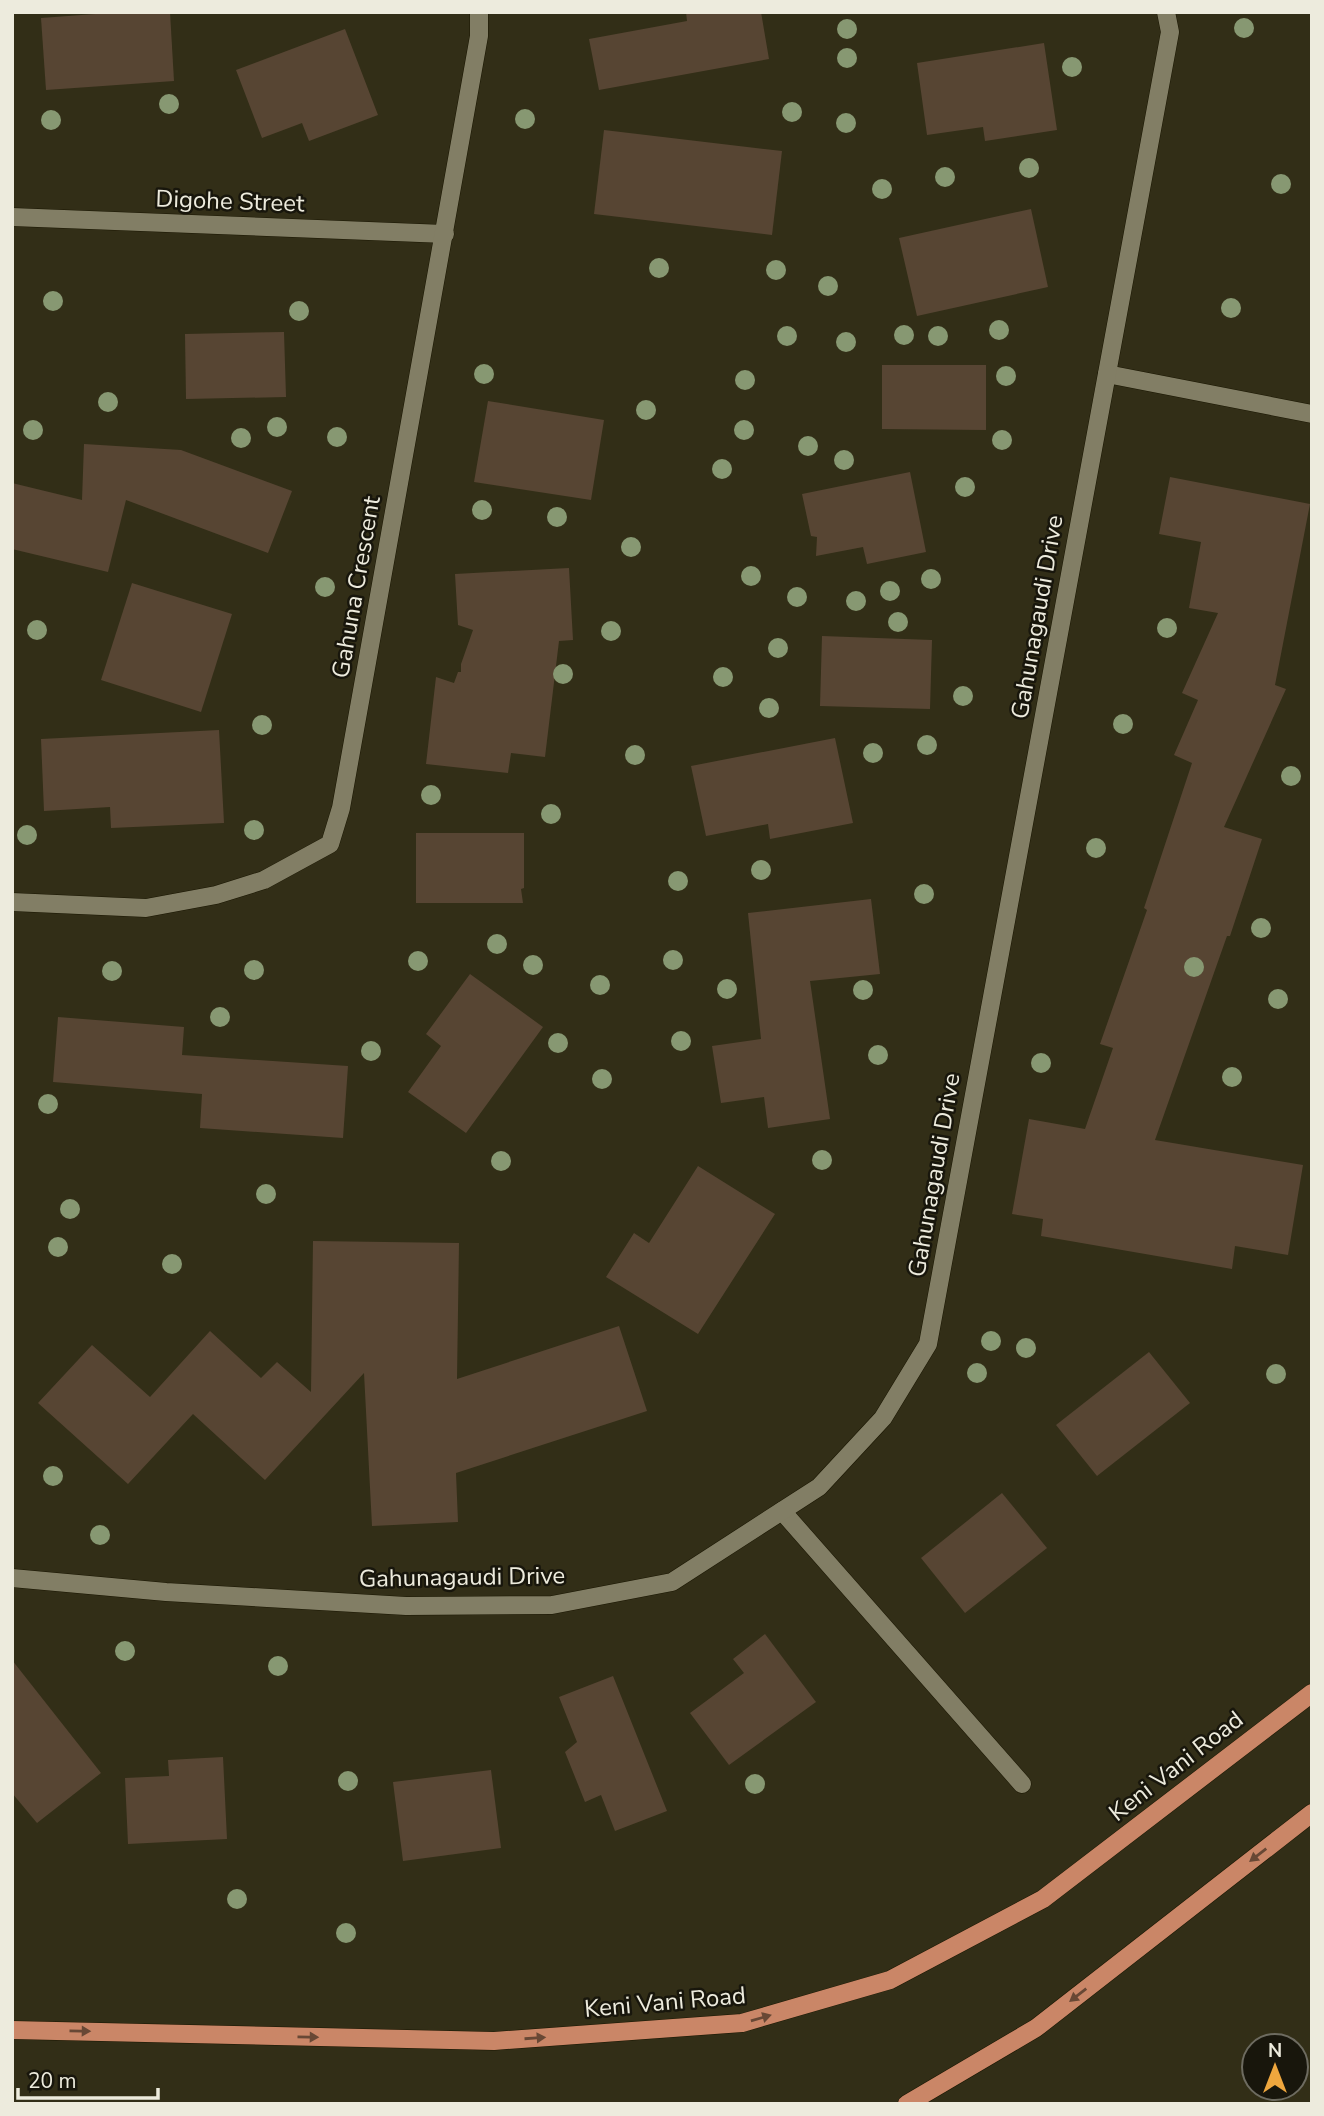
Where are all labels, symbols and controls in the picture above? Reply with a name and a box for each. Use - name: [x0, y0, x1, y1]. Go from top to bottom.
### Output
- street label: Digohe Street: [155, 182, 306, 220]
- street label: Gahuna Crescent: [324, 493, 388, 681]
- street label: Gahunagaudi Drive: [1003, 513, 1071, 721]
- street label: Gahunagaudi Drive: [900, 1071, 968, 1279]
- street label: Gahunagaudi Drive: [358, 1559, 566, 1595]
- street label: Keni Vani Road: [1102, 1704, 1250, 1828]
- one-way arrow: [1249, 1848, 1267, 1862]
- street label: Keni Vani Road: [583, 1979, 747, 2025]
- one-way arrow: [1070, 1987, 1088, 2002]
- one-way arrow: [751, 2012, 772, 2022]
- one-way arrow: [70, 2026, 92, 2037]
- one-way arrow: [297, 2031, 319, 2042]
- one-way arrow: [524, 2032, 546, 2043]
- north arrow: [1240, 2032, 1310, 2102]
- text: N: [1268, 2038, 1282, 2064]
- scale bar: [18, 2056, 158, 2100]
- text: 20 m: [28, 2067, 77, 2095]

